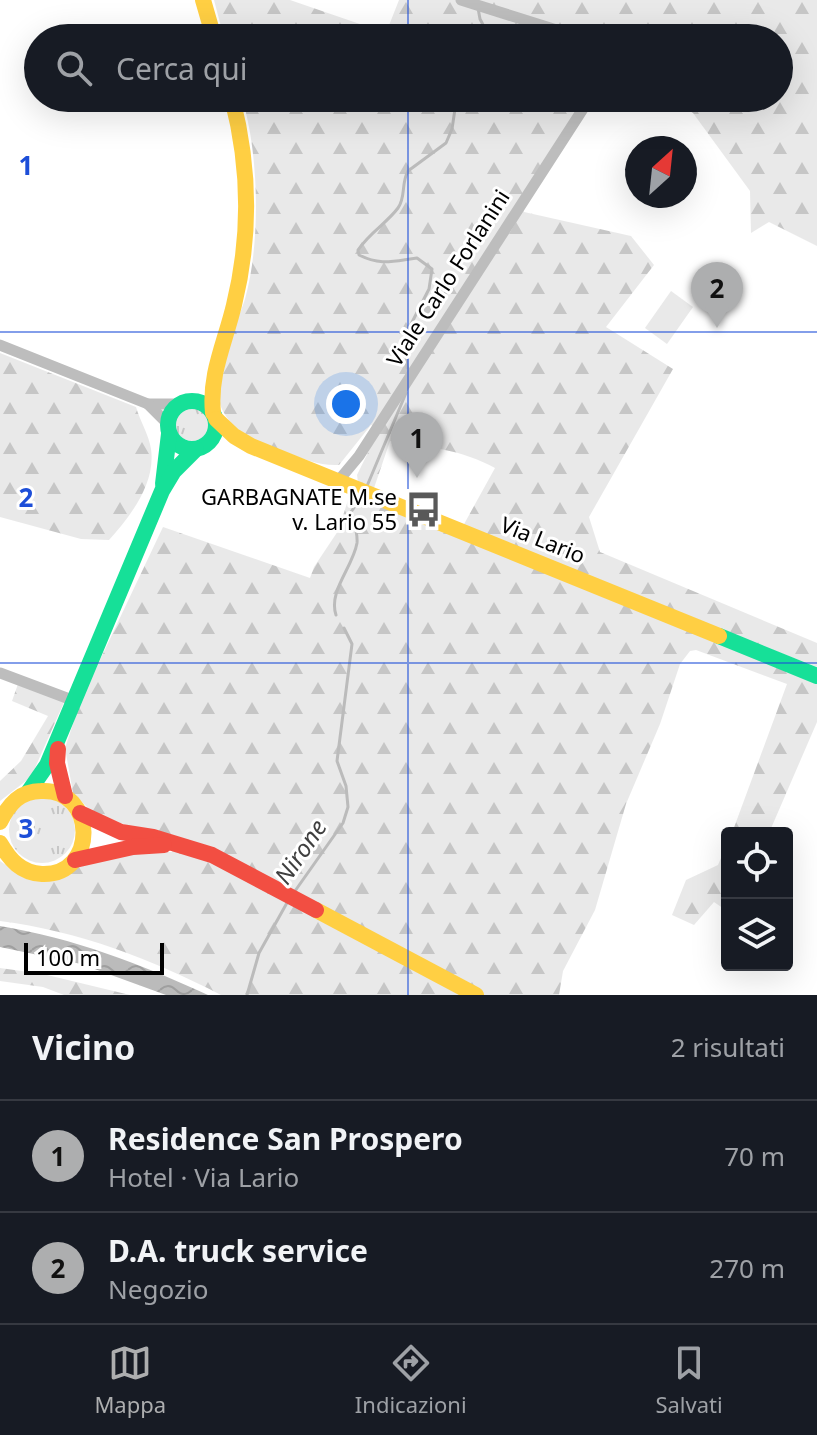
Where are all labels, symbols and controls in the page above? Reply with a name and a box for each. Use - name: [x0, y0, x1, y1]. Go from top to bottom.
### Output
- search box: [24, 24, 793, 112]
- icon: search: [52, 46, 96, 90]
- text: Cerca qui: [116, 48, 247, 89]
- north arrow: [625, 136, 697, 208]
- text: 1: [19, 147, 33, 183]
- street label: Viale Carlo Forlanini: [379, 183, 516, 372]
- pin: 2: [691, 262, 743, 328]
- your location: [326, 384, 366, 424]
- pin: 1: [391, 412, 443, 478]
- text: 2: [19, 479, 34, 515]
- place label: GARBAGNATE M.se v. Lario 55: [201, 481, 397, 536]
- bus stop icon: GARBAGNATE M.se v. Lario 55: [404, 491, 442, 529]
- street label: Via Lario: [497, 509, 590, 570]
- text: 3: [19, 810, 33, 846]
- water label: Nirone: [266, 812, 333, 890]
- map controls: [721, 827, 793, 971]
- button: locate: [721, 827, 793, 899]
- button: layers: [721, 899, 793, 971]
- scale bar: [24, 939, 164, 975]
- text: 100 m: [36, 942, 100, 972]
- text: Vicino: [32, 1024, 135, 1070]
- text: 2 risultati: [671, 1029, 785, 1065]
- text: Residence San Prospero: [108, 1118, 463, 1159]
- text: 1: [51, 1138, 65, 1174]
- text: 70 m: [724, 1138, 785, 1174]
- text: Hotel · Via Lario: [108, 1159, 299, 1195]
- text: D.A. truck service: [108, 1230, 368, 1271]
- text: 2: [51, 1250, 65, 1286]
- text: 270 m: [709, 1250, 785, 1286]
- text: Negozio: [108, 1271, 209, 1307]
- tab: Mappa: [94, 1341, 166, 1419]
- tab: Indicazioni: [355, 1341, 467, 1419]
- tab: Salvati: [655, 1341, 723, 1419]

